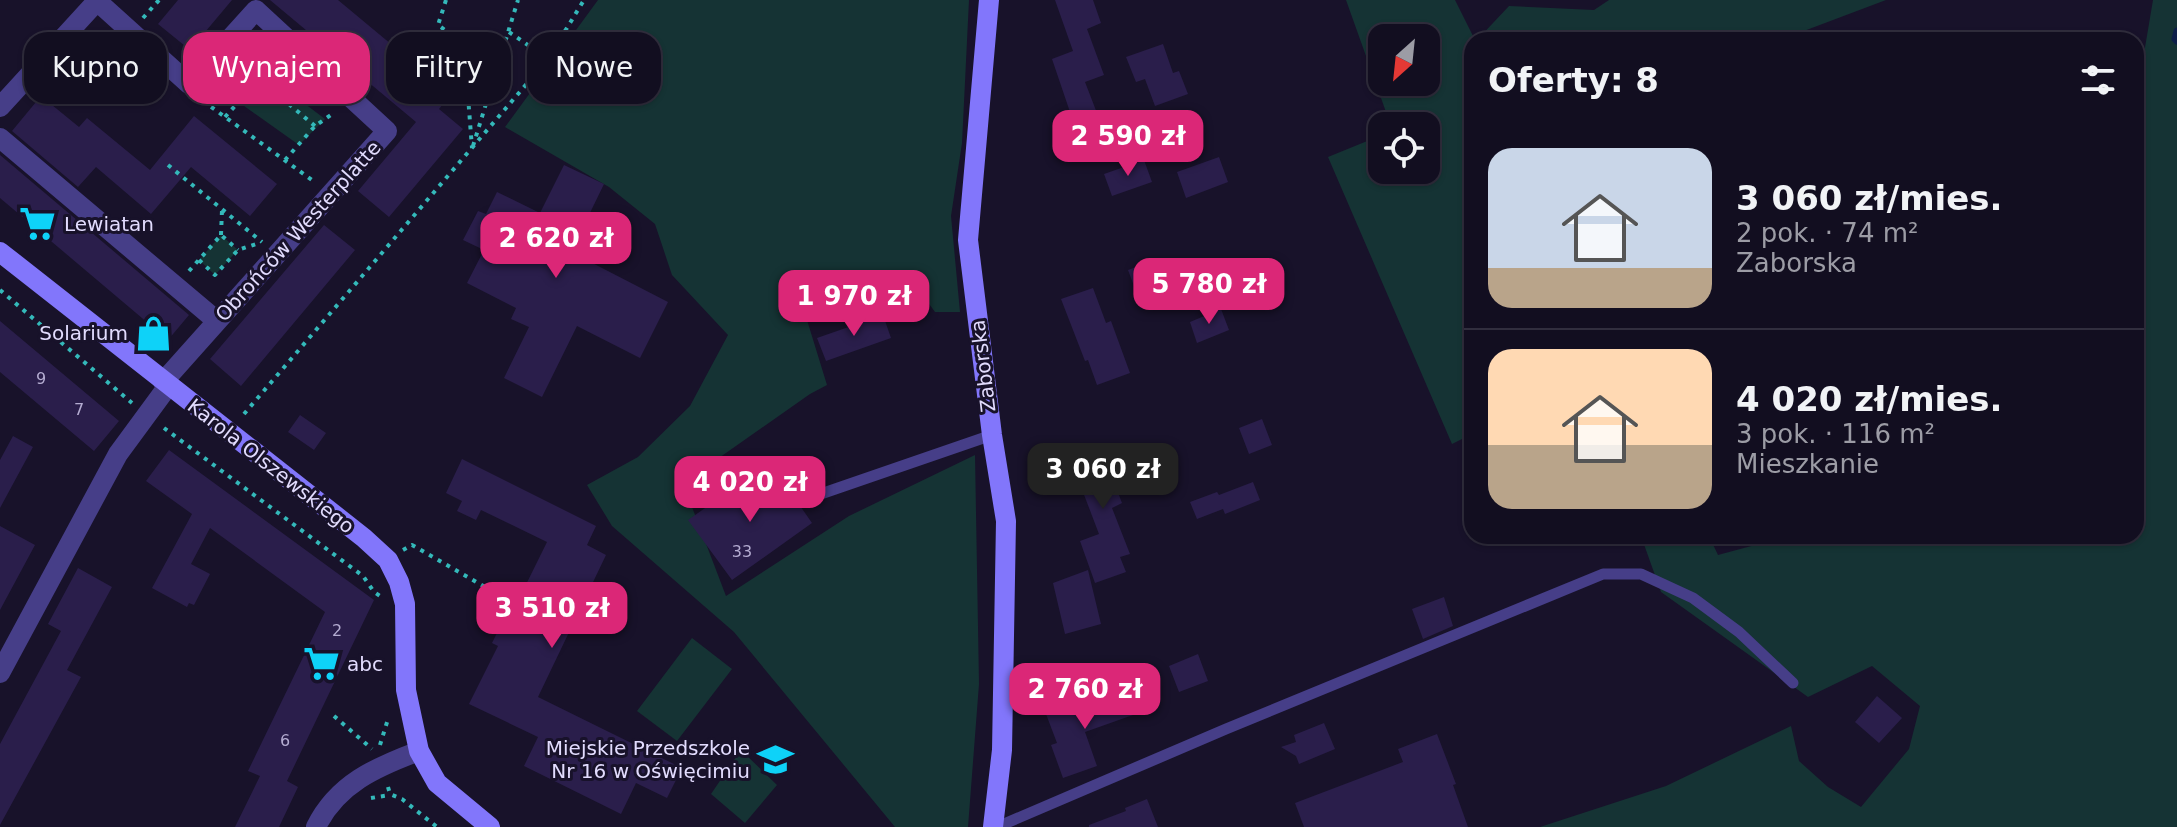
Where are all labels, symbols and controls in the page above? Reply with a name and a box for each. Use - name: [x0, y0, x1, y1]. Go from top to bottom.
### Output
- north arrow: [1368, 24, 1440, 96]
- map controls: [1368, 24, 1440, 184]
- chip: Kupno: [24, 32, 167, 104]
- chip: Wynajem: [183, 32, 370, 104]
- chip: Filtry: [386, 32, 511, 104]
- chip: Nowe: [527, 32, 661, 104]
- icon: filters: [2076, 58, 2120, 102]
- text: Oferty: 8: [1488, 60, 1659, 100]
- pin: 2 590 zł: [1045, 110, 1211, 178]
- button: locate: [1368, 112, 1440, 184]
- text: 2 590 zł: [1070, 121, 1186, 151]
- street label: Obrońców Westerplatte: [210, 136, 386, 326]
- text: 3 060 zł/mies.: [1736, 178, 2002, 218]
- icon: home: [1552, 180, 1648, 276]
- supermarket icon: Lewiatan: [19, 205, 57, 243]
- place label: Lewiatan: [64, 212, 154, 236]
- pin: 2 620 zł: [473, 212, 639, 280]
- text: 2 pok. · 74 m²: [1736, 218, 1918, 248]
- text: 2 620 zł: [498, 223, 614, 253]
- text: Zaborska: [1736, 248, 1857, 278]
- pin: 5 780 zł: [1126, 258, 1292, 326]
- text: 5 780 zł: [1151, 269, 1267, 299]
- pin: 1 970 zł: [771, 270, 937, 338]
- text: 1 970 zł: [796, 281, 912, 311]
- shop icon: Solarium: [135, 314, 173, 352]
- street label: Zaborska: [965, 318, 1001, 414]
- place label: Solarium: [39, 321, 128, 345]
- house number: 9: [36, 369, 46, 388]
- text: 4 020 zł/mies.: [1736, 379, 2002, 419]
- icon: home: [1552, 381, 1648, 477]
- street label: Karola Olszewskiego: [183, 393, 359, 539]
- house number: 7: [74, 400, 84, 419]
- text: 3 pok. · 116 m²: [1736, 419, 1935, 449]
- pin: 3 060 zł: [1020, 443, 1186, 511]
- text: Mieszkanie: [1736, 449, 1879, 479]
- text: 3 060 zł: [1045, 454, 1161, 484]
- pin: 4 020 zł: [667, 456, 833, 524]
- text: 4 020 zł: [692, 467, 808, 497]
- house number: 33: [732, 542, 752, 561]
- pin: 3 510 zł: [469, 582, 635, 650]
- text: 3 510 zł: [494, 593, 610, 623]
- house number: 2: [332, 621, 342, 640]
- supermarket icon: abc: [302, 645, 340, 683]
- place label: abc: [347, 652, 383, 676]
- pin: 2 760 zł: [1002, 663, 1168, 731]
- text: 2 760 zł: [1027, 674, 1143, 704]
- house number: 6: [280, 731, 290, 750]
- place label: Miejskie Przedszkole Nr 16 w Oświęcimiu: [546, 736, 750, 783]
- school or university icon: Miejskie Przedszkole Nr 16 w Oświęcimiu: [757, 740, 795, 778]

